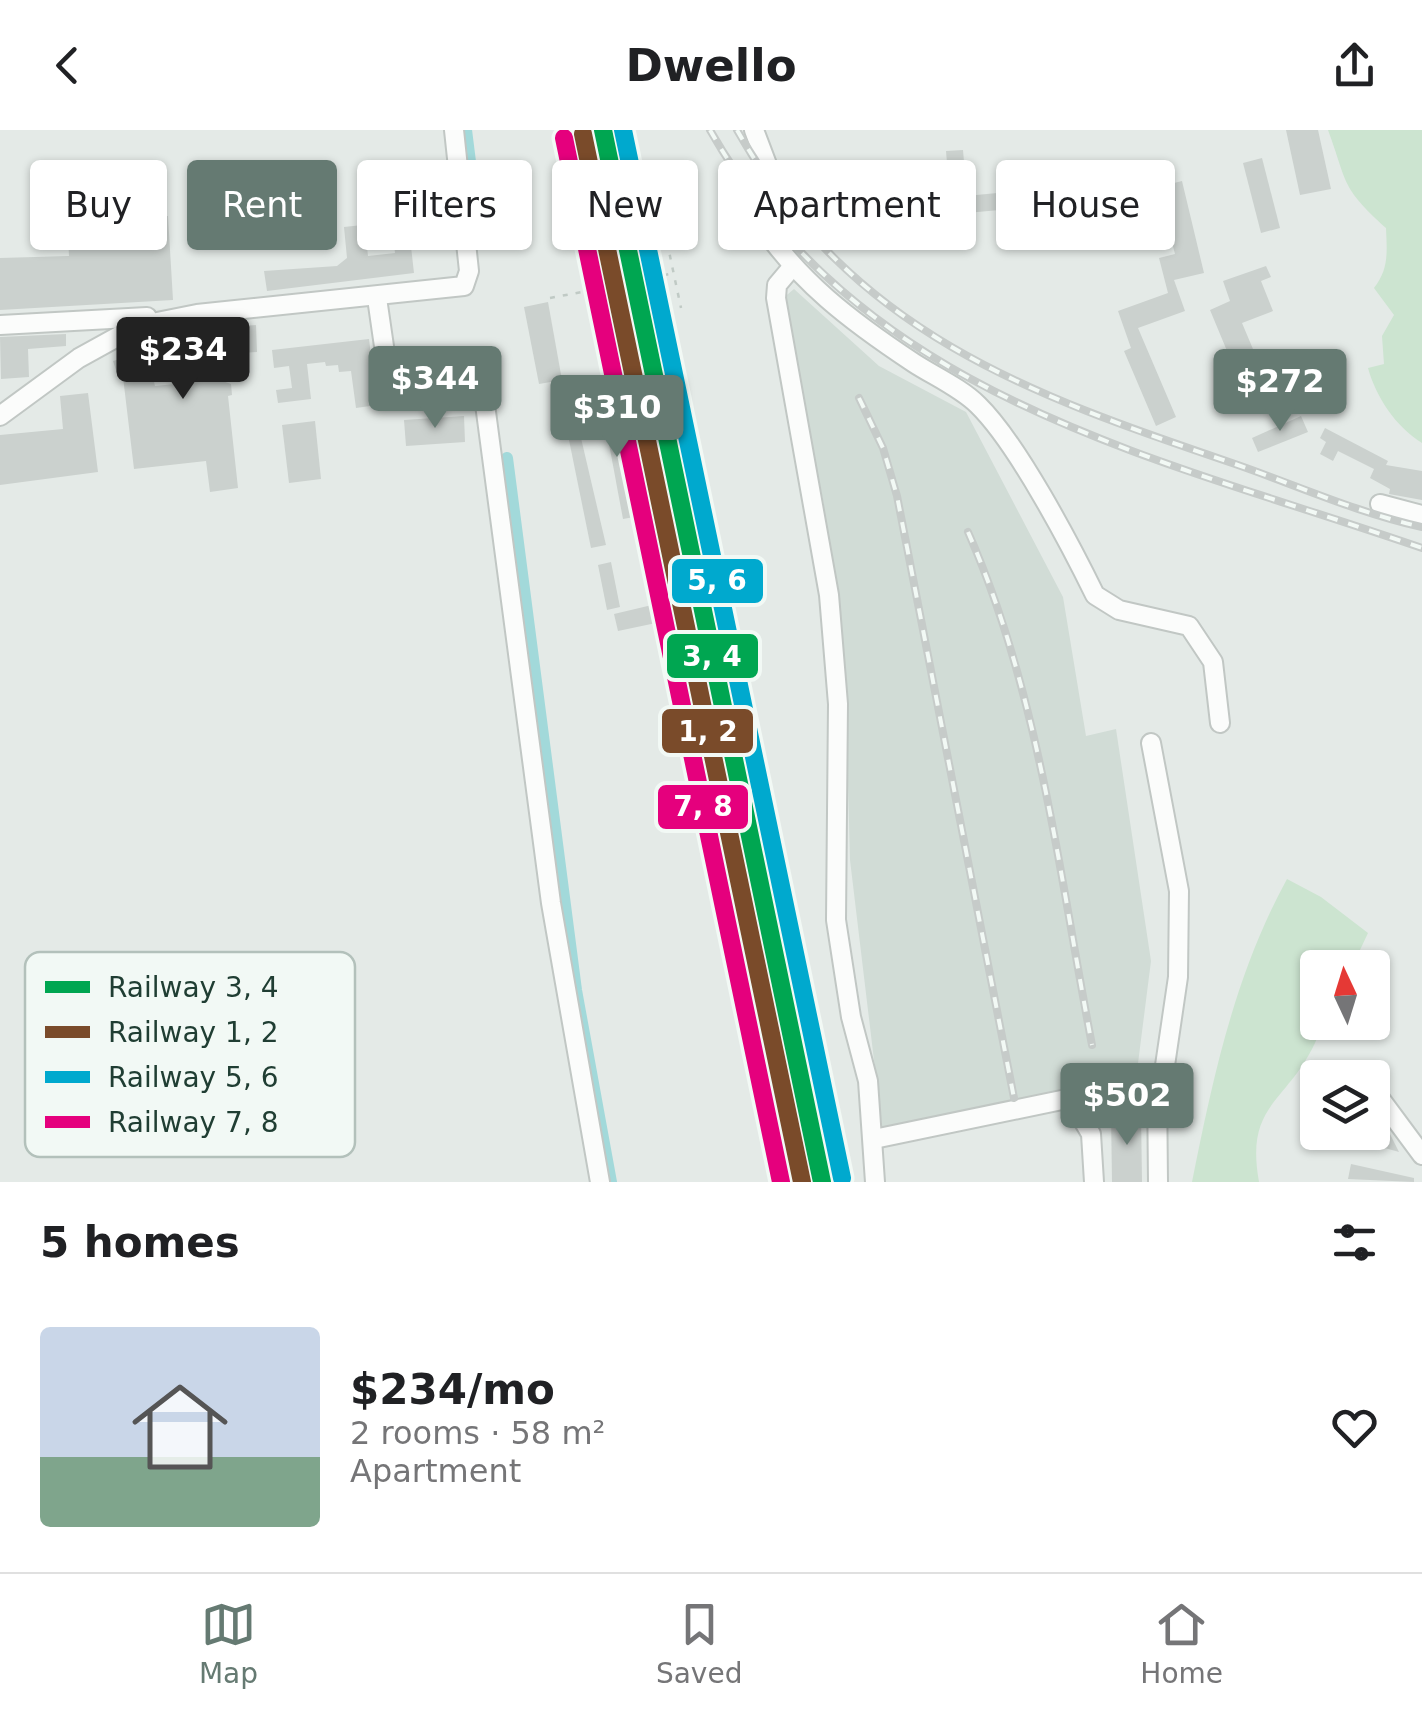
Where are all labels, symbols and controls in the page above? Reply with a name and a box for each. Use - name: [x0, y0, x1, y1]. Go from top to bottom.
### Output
- icon: back: [40, 38, 95, 93]
- icon: share: [1327, 38, 1382, 93]
- text: Dwello: [625, 39, 797, 92]
- chip: Buy: [30, 160, 167, 250]
- chip: Rent: [187, 160, 337, 250]
- chip: Filters: [357, 160, 532, 250]
- chip: New: [552, 160, 698, 250]
- chip: Apartment: [718, 160, 976, 250]
- chip: House: [996, 160, 1175, 250]
- pin: $234: [124, 317, 242, 402]
- text: $234: [138, 330, 228, 368]
- pin: $344: [376, 346, 494, 431]
- pin: $272: [1221, 349, 1339, 434]
- text: $344: [390, 359, 480, 397]
- text: $272: [1235, 362, 1325, 400]
- pin: $310: [558, 375, 676, 460]
- text: $310: [572, 388, 662, 426]
- line badge: 5, 6: [670, 557, 765, 605]
- text: 5, 6: [687, 564, 747, 597]
- line badge: 3, 4: [665, 632, 760, 680]
- text: 3, 4: [682, 640, 742, 673]
- line badge: 1, 2: [660, 707, 755, 755]
- text: 1, 2: [678, 715, 738, 748]
- line badge: 7, 8: [656, 783, 750, 831]
- text: 7, 8: [673, 790, 733, 823]
- north arrow: [1300, 950, 1390, 1040]
- map controls: [1300, 950, 1390, 1150]
- legend: [25, 952, 355, 1157]
- text: Railway 3, 4: [108, 971, 279, 1004]
- text: Railway 1, 2: [108, 1016, 279, 1049]
- button: layers: [1300, 1060, 1390, 1150]
- text: Railway 5, 6: [108, 1061, 279, 1094]
- pin: $502: [1068, 1063, 1186, 1148]
- text: $502: [1082, 1076, 1172, 1114]
- text: Railway 7, 8: [108, 1106, 279, 1139]
- icon: filters: [1327, 1215, 1382, 1270]
- text: 5 homes: [40, 1218, 240, 1267]
- text: $234/mo: [350, 1365, 555, 1414]
- icon: home: [120, 1367, 240, 1487]
- icon: heart: [1327, 1400, 1382, 1455]
- text: 2 rooms · 58 m²: [350, 1414, 605, 1452]
- text: Apartment: [350, 1452, 521, 1490]
- tab: Map: [199, 1597, 258, 1690]
- tab: Saved: [656, 1597, 742, 1690]
- tab: Home: [1140, 1597, 1223, 1690]

